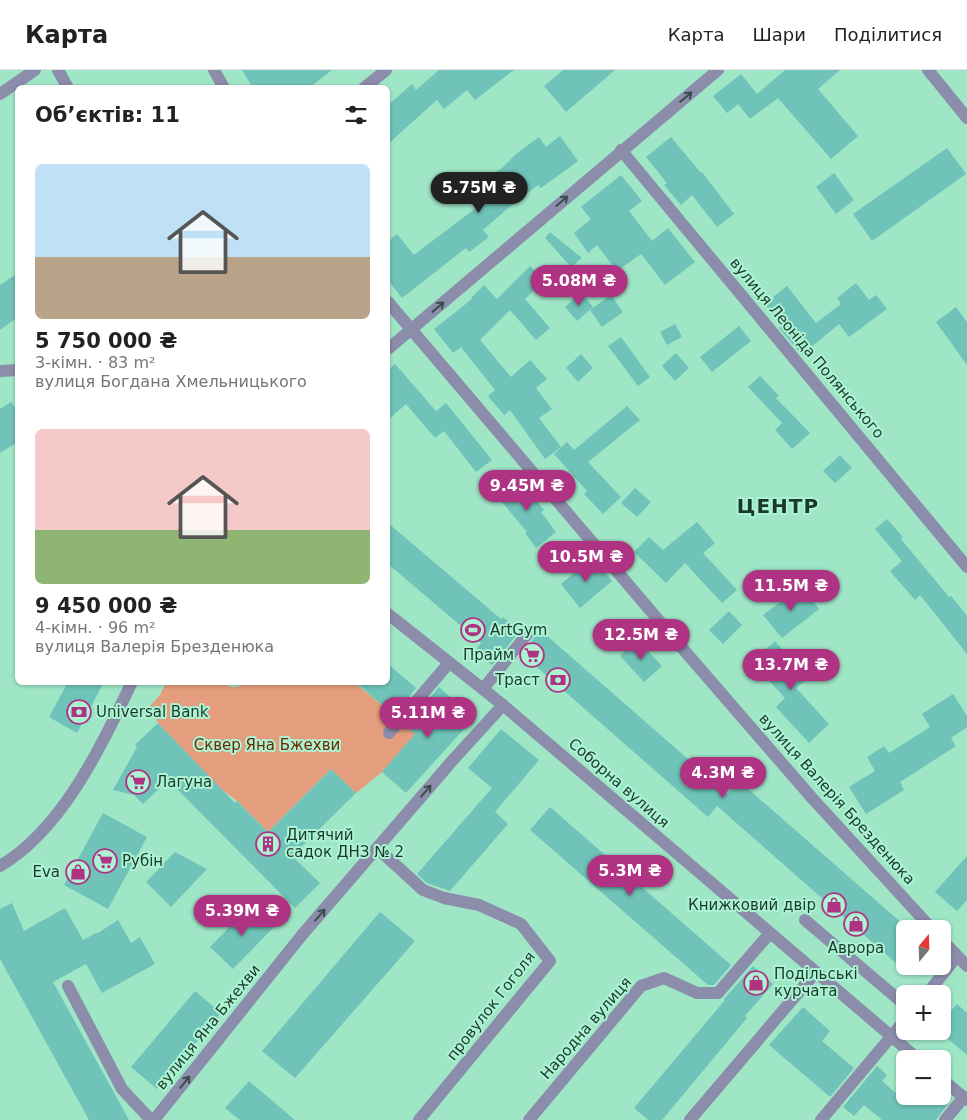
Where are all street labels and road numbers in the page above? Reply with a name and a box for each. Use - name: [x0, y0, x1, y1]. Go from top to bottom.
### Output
- street label: вулиця Леоніда Полянського: [726, 254, 888, 442]
- street label: вулиця Валерія Брезденюка: [755, 710, 919, 888]
- street label: Соборна вулиця: [565, 734, 673, 832]
- street label: провулок Гоголя: [443, 948, 539, 1064]
- street label: вулиця Яна Бжехви: [152, 961, 264, 1093]
- street label: Народна вулиця: [537, 973, 635, 1083]

